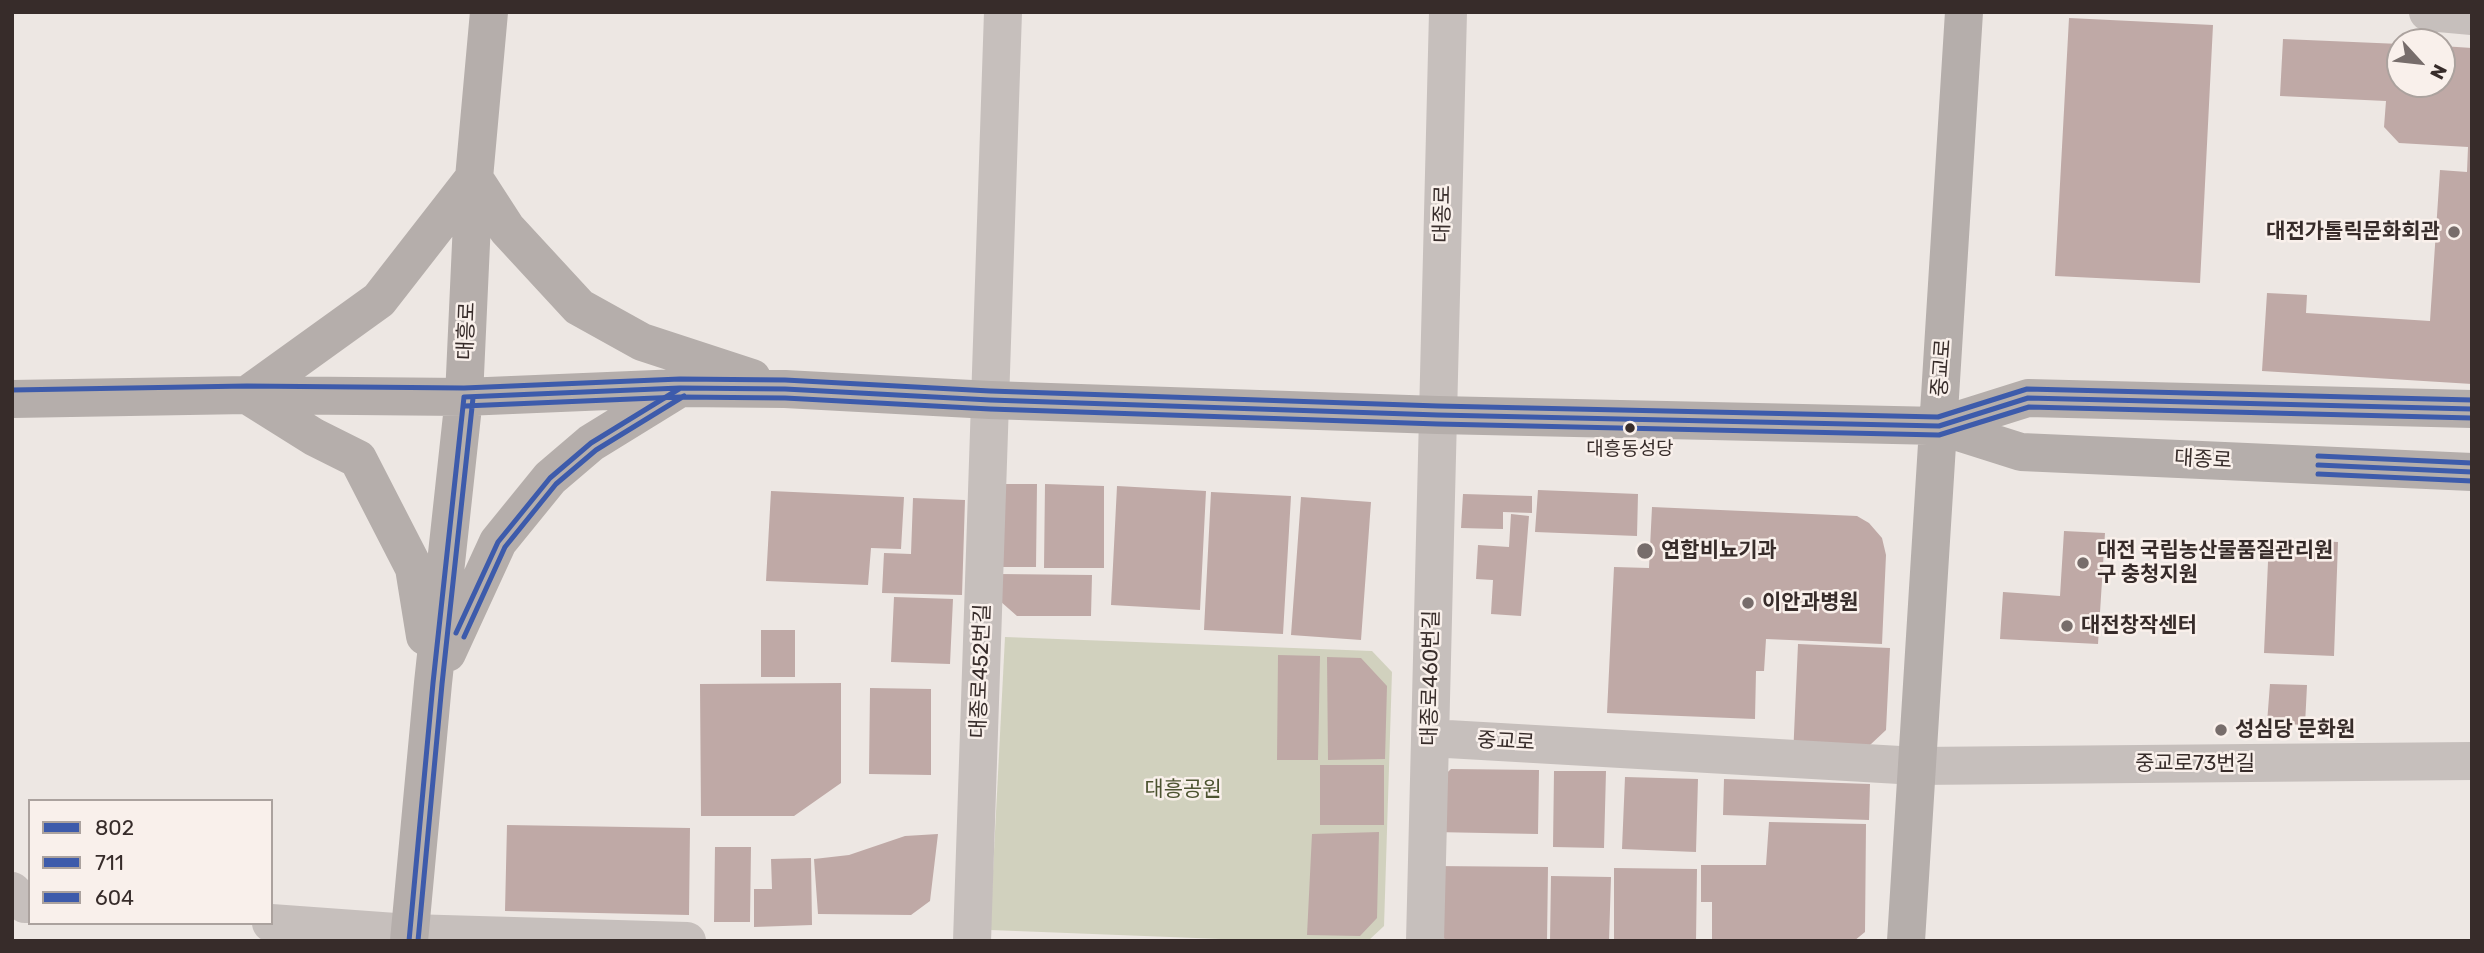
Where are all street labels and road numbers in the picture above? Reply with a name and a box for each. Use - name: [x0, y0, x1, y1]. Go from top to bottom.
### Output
- street label: 대종로: [1430, 185, 1456, 243]
- street label: 대흥로: [453, 302, 481, 360]
- street label: 중교로: [1927, 338, 1957, 398]
- street label: 대종로: [2173, 446, 2233, 474]
- street label: 대종로452번길: [966, 603, 996, 739]
- street label: 대종로460번길: [1417, 610, 1445, 746]
- street label: 중교로: [1476, 728, 1536, 756]
- street label: 중교로73번길: [2135, 751, 2255, 777]

